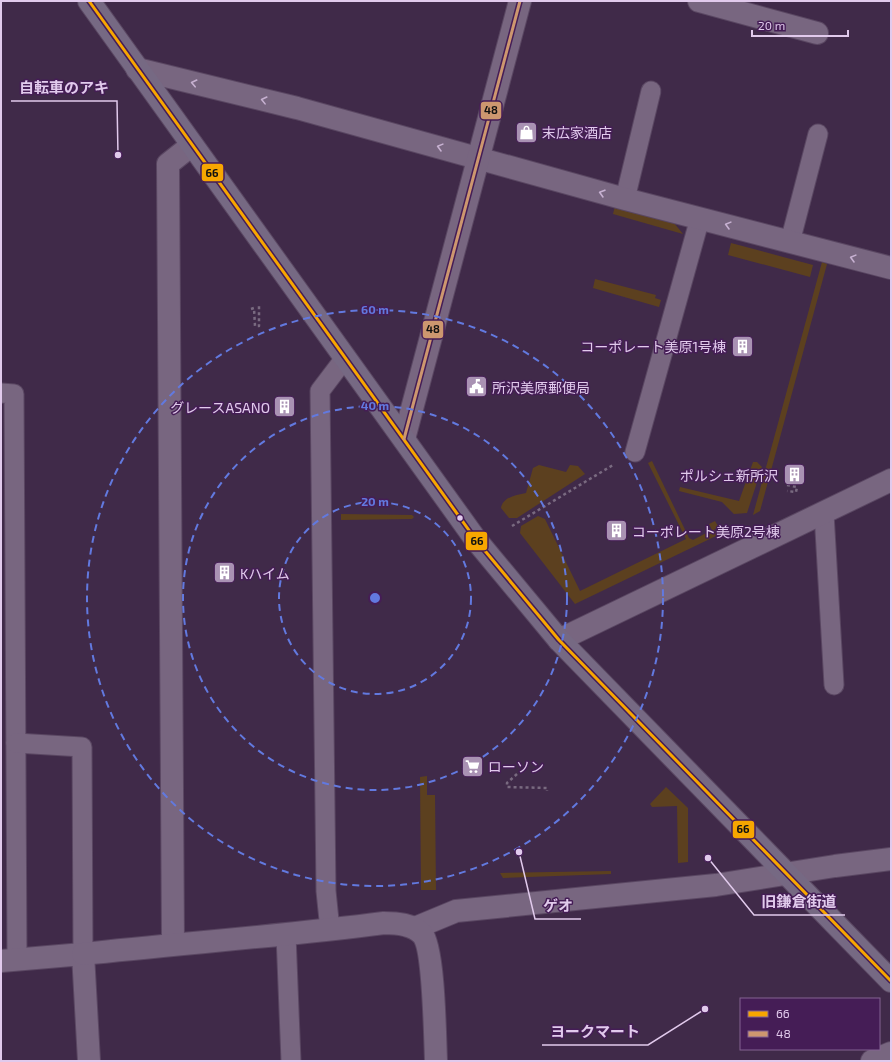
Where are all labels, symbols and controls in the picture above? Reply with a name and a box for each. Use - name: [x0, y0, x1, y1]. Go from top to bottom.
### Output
- scale bar: [752, 12, 848, 38]
- text: 20 m: [758, 18, 785, 32]
- callout: 自転車のアキ: [11, 74, 117, 101]
- text: 自転車のアキ: [19, 78, 109, 96]
- one-way arrow: [191, 79, 197, 87]
- one-way arrow: [261, 96, 268, 105]
- line badge: 48: [480, 101, 502, 120]
- text: 48: [484, 103, 498, 116]
- shop icon: 末広家酒店: [514, 119, 540, 145]
- place label: 末広家酒店: [542, 124, 612, 141]
- one-way arrow: [437, 143, 444, 152]
- line badge: 66: [201, 163, 224, 182]
- text: 66: [206, 166, 219, 179]
- one-way arrow: [598, 189, 605, 197]
- one-way arrow: [724, 222, 731, 230]
- one-way arrow: [850, 255, 856, 263]
- text: 60 m: [361, 302, 389, 316]
- line badge: 48: [422, 320, 444, 339]
- text: 48: [426, 322, 440, 335]
- building icon: コーポレート美原1号棟: [729, 333, 755, 359]
- place label: コーポレート美原1号棟: [580, 338, 726, 355]
- public building icon: 所沢美原郵便局: [464, 374, 490, 400]
- place label: 所沢美原郵便局: [492, 379, 590, 396]
- building icon: グレースASANO: [272, 394, 298, 420]
- text: 40 m: [361, 398, 389, 412]
- place label: グレースASANO: [170, 399, 270, 416]
- building icon: ポルシェ新所沢: [781, 462, 807, 488]
- place label: ポルシェ新所沢: [680, 467, 778, 484]
- text: 20 m: [361, 494, 389, 508]
- unlabelled marker: [455, 513, 465, 523]
- building icon: コーポレート美原2号棟: [603, 518, 629, 544]
- place label: コーポレート美原2号棟: [632, 523, 780, 540]
- line badge: 66: [465, 531, 488, 551]
- text: 66: [471, 534, 484, 547]
- building icon: Kハイム: [211, 560, 237, 586]
- place label: Kハイム: [240, 565, 290, 582]
- centre of rings: [368, 591, 382, 605]
- supermarket icon: ローソン: [459, 753, 485, 779]
- place label: ローソン: [488, 758, 544, 775]
- line badge: 66: [732, 820, 755, 839]
- text: 66: [737, 822, 750, 835]
- callout: 旧鎌倉街道: [754, 888, 845, 915]
- callout: ゲオ: [535, 892, 581, 919]
- text: 旧鎌倉街道: [761, 892, 837, 910]
- text: ゲオ: [543, 896, 573, 914]
- legend: [740, 998, 880, 1050]
- text: 66: [776, 1006, 790, 1020]
- callout: ヨークマート: [542, 1018, 648, 1045]
- text: ヨークマート: [550, 1022, 640, 1040]
- text: 48: [776, 1026, 791, 1040]

